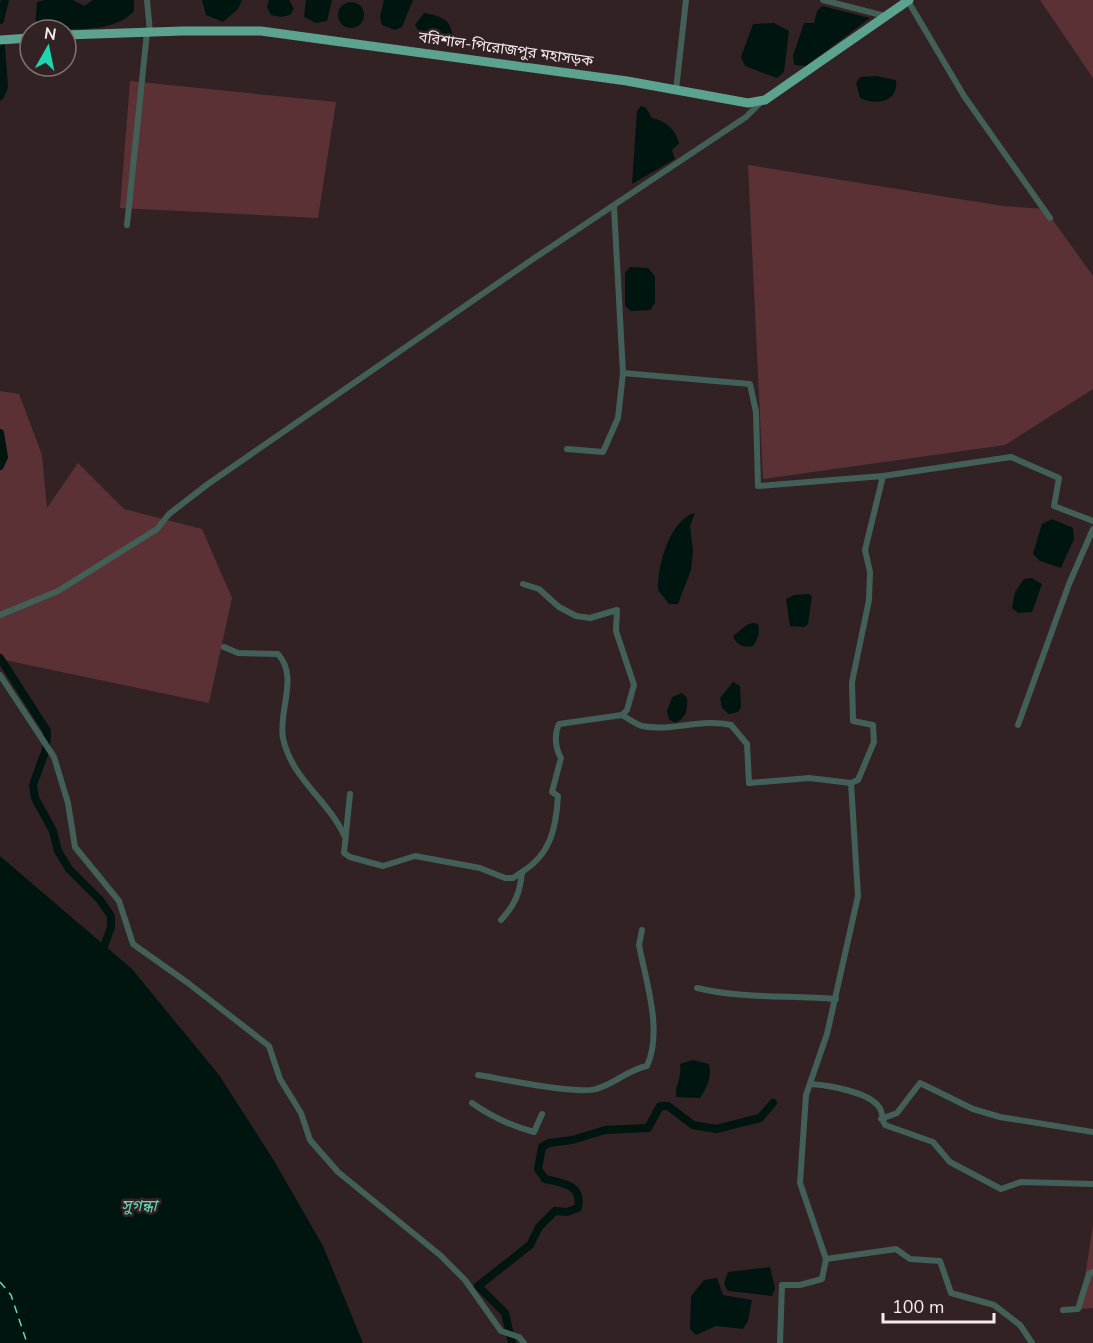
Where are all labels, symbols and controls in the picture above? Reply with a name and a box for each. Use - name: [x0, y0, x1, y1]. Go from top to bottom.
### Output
- north arrow: [18, 18, 78, 78]
- text: N: [43, 22, 58, 46]
- street label: বরিশাল-পিরোজপুর মহাসড়ক: [416, 27, 596, 71]
- water label: সুগন্ধা: [121, 1195, 159, 1217]
- scale bar: [883, 1286, 994, 1324]
- text: 100 m: [892, 1295, 944, 1319]

